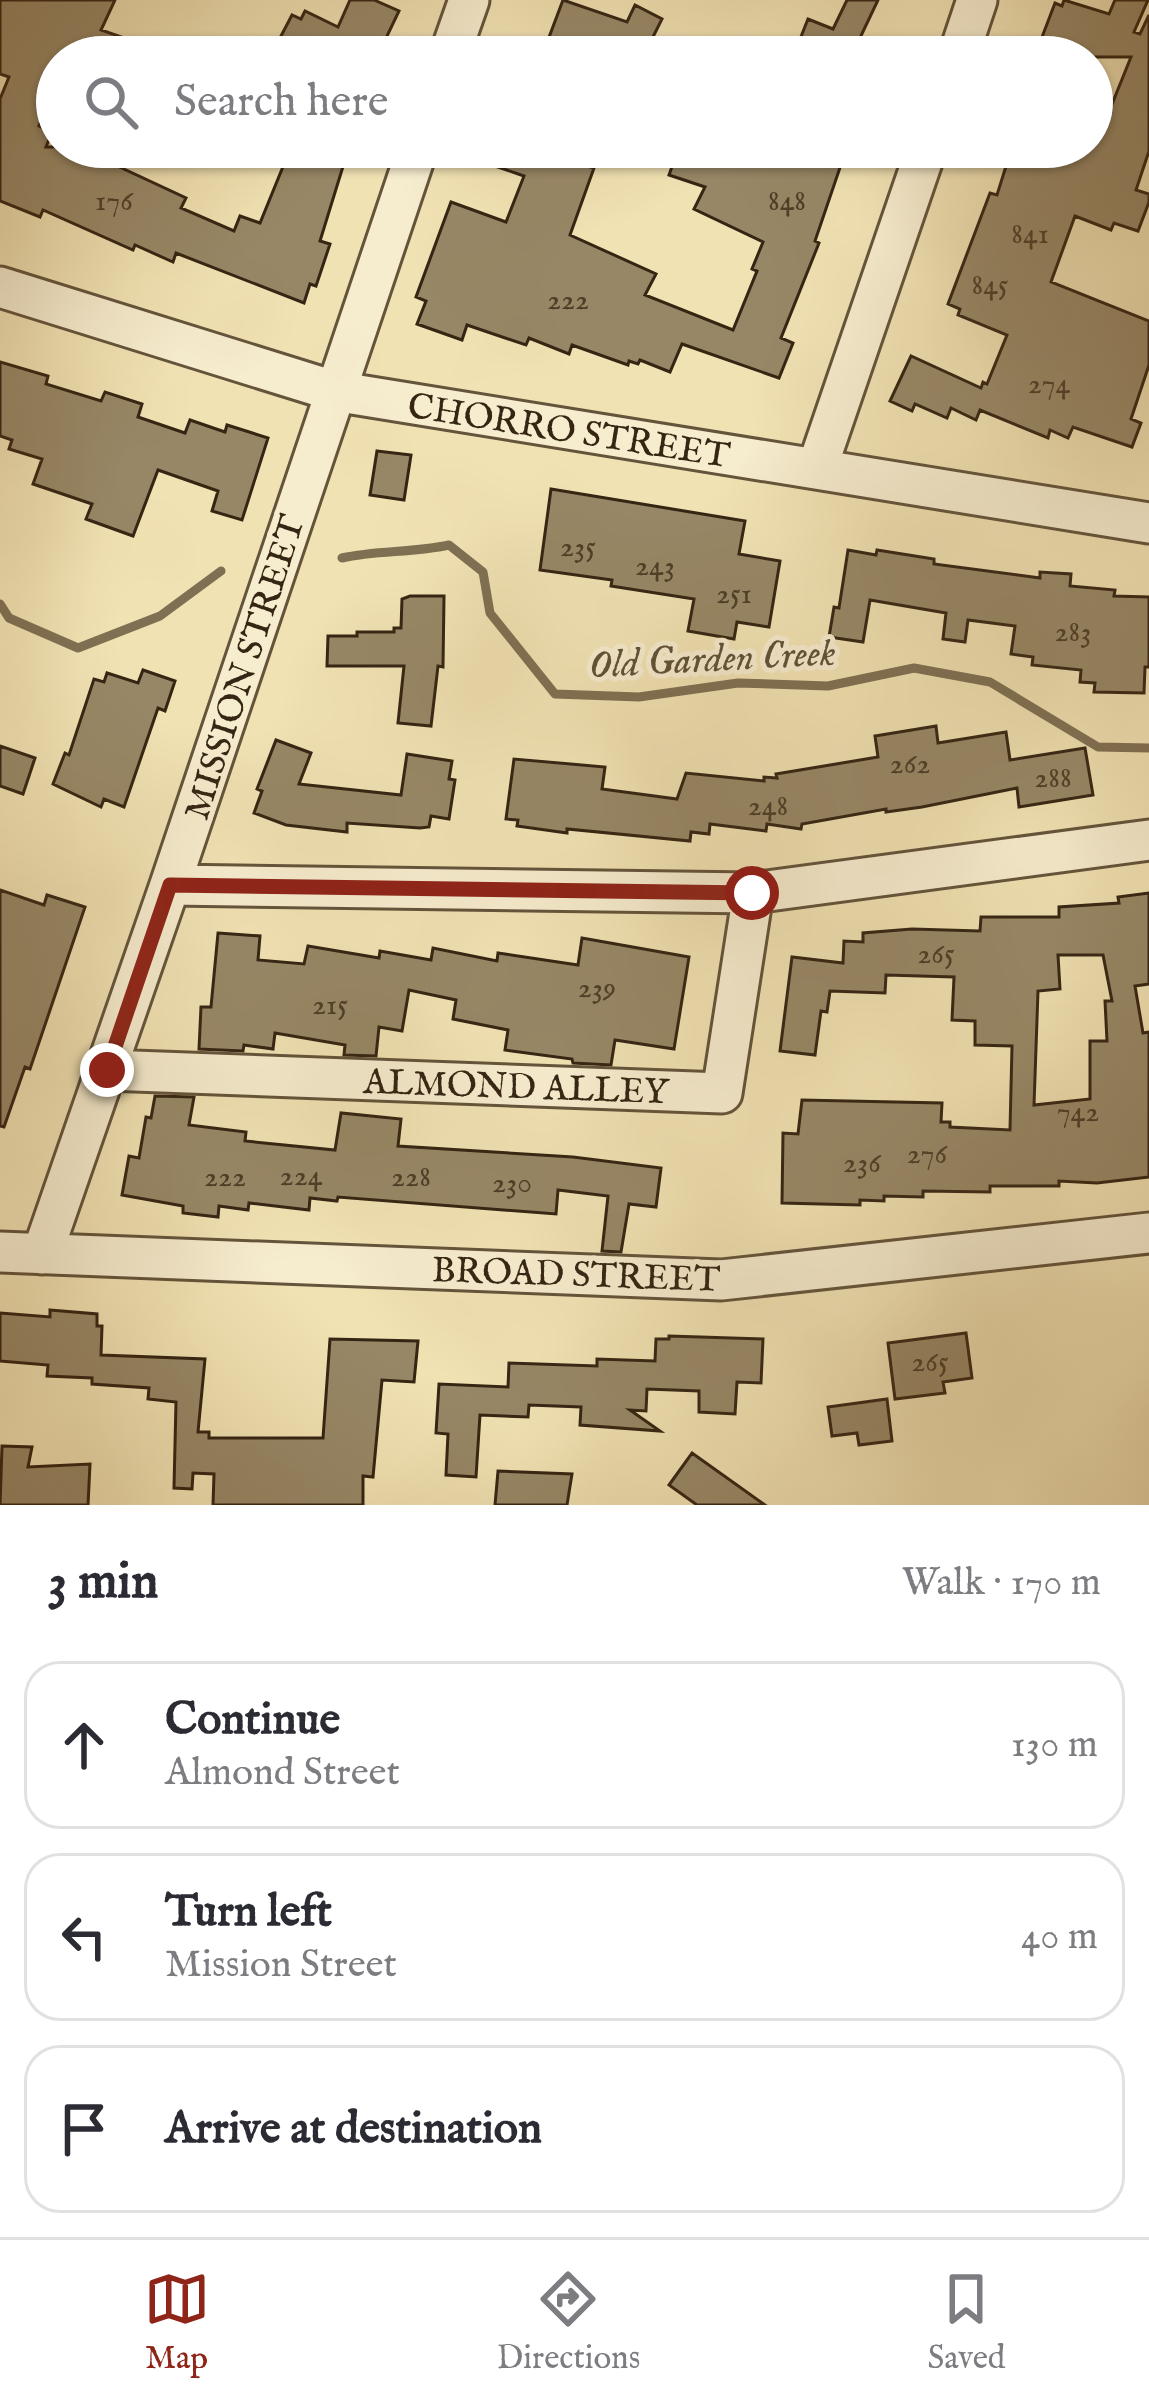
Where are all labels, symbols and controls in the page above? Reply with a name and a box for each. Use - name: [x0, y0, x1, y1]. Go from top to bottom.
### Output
- search box: [36, 36, 1113, 168]
- icon: search: [78, 69, 144, 135]
- text: Search here: [174, 74, 388, 131]
- house number: 176: [95, 183, 134, 221]
- house number: 848: [768, 183, 806, 221]
- house number: 841: [1011, 216, 1049, 254]
- house number: 845: [971, 267, 1009, 305]
- house number: 222: [547, 282, 589, 320]
- house number: 274: [1028, 366, 1070, 404]
- street label: CHORRO STREET: [404, 384, 733, 480]
- street label: MISSION STREET: [175, 510, 317, 826]
- house number: 235: [560, 529, 596, 567]
- house number: 243: [635, 548, 675, 586]
- house number: 251: [716, 576, 752, 614]
- house number: 283: [1054, 614, 1092, 652]
- water label: Old Garden Creek: [588, 630, 837, 691]
- house number: 262: [890, 746, 930, 784]
- house number: 288: [1034, 760, 1072, 798]
- house number: 248: [748, 788, 788, 826]
- route start: [725, 866, 779, 920]
- house number: 265: [917, 936, 955, 974]
- house number: 239: [578, 970, 616, 1008]
- house number: 215: [312, 987, 348, 1025]
- route end: [80, 1043, 134, 1097]
- street label: ALMOND ALLEY: [362, 1060, 671, 1116]
- house number: 742: [1057, 1094, 1099, 1132]
- house number: 276: [907, 1136, 949, 1174]
- house number: 236: [843, 1145, 882, 1183]
- house number: 224: [280, 1158, 323, 1196]
- house number: 222: [204, 1159, 246, 1197]
- house number: 228: [391, 1159, 431, 1197]
- house number: 230: [492, 1165, 532, 1203]
- street label: BROAD STREET: [431, 1248, 721, 1304]
- house number: 265: [911, 1344, 949, 1382]
- text: 3 min: [48, 1551, 158, 1616]
- text: Walk · 170 m: [902, 1559, 1101, 1608]
- text: Continue: [165, 1692, 340, 1749]
- icon: ahead: [51, 1712, 117, 1778]
- text: 130 m: [1011, 1721, 1098, 1770]
- text: Almond Street: [165, 1749, 400, 1798]
- text: Turn left: [165, 1884, 332, 1941]
- icon: left: [51, 1904, 117, 1970]
- text: 40 m: [1021, 1913, 1098, 1962]
- text: Mission Street: [165, 1941, 397, 1990]
- icon: arrive: [51, 2096, 117, 2162]
- text: Arrive at destination: [165, 2101, 542, 2158]
- tab: Map: [144, 2266, 210, 2380]
- tab: Directions: [497, 2266, 640, 2380]
- tab: Saved: [927, 2266, 1005, 2380]

